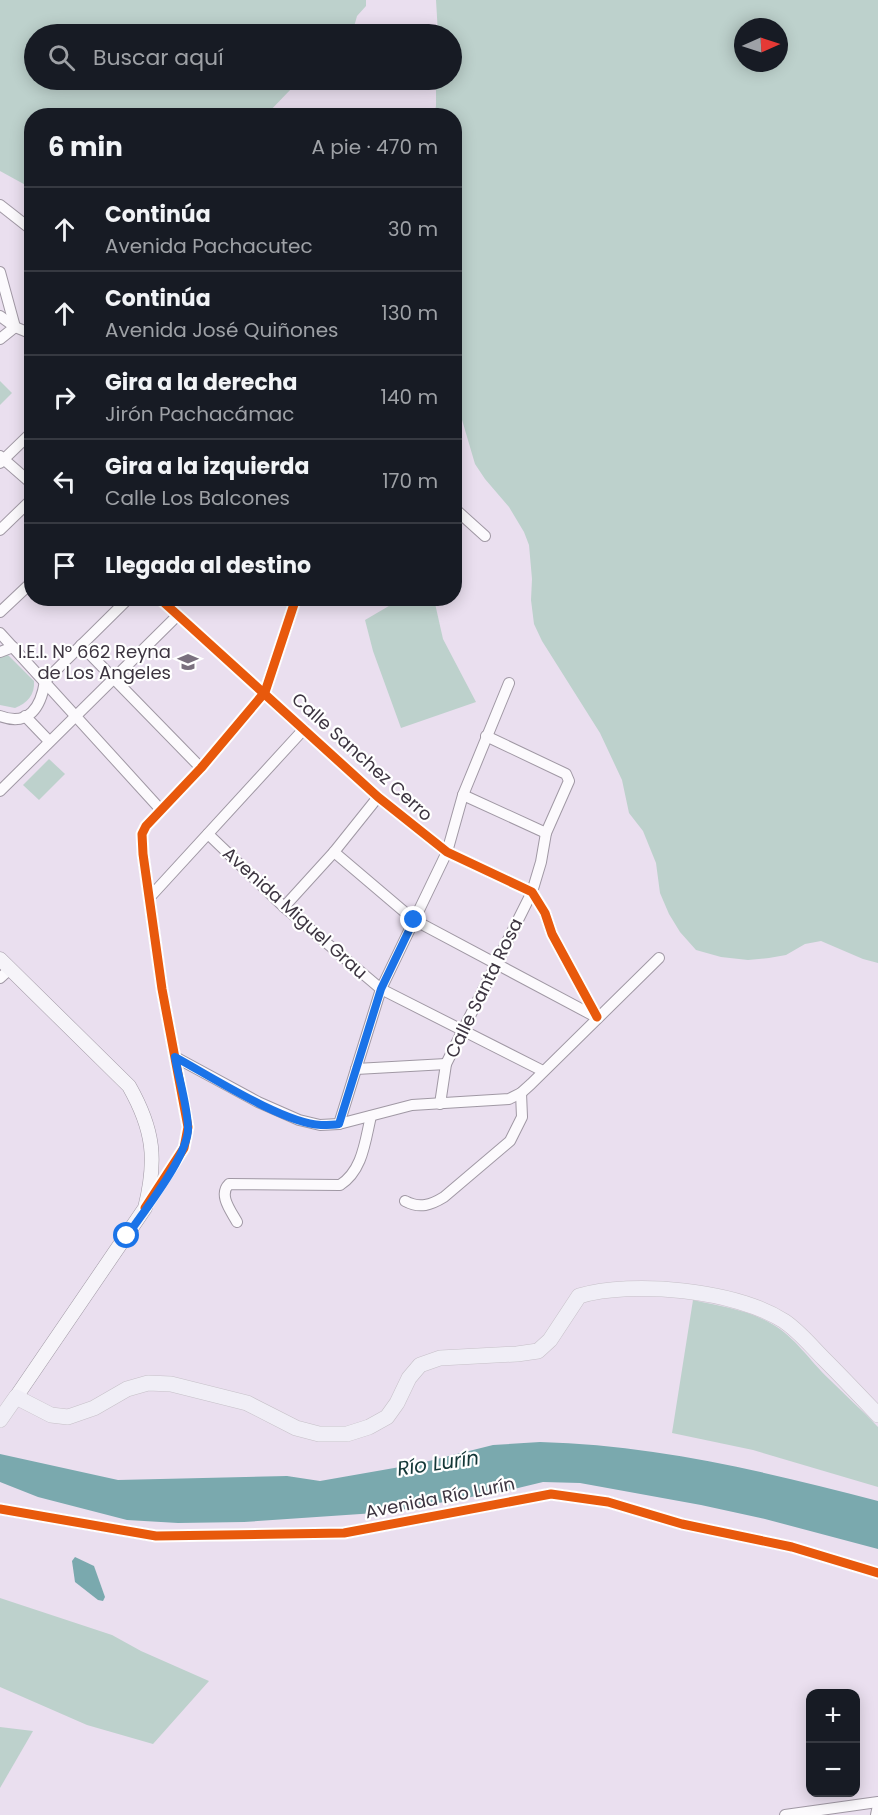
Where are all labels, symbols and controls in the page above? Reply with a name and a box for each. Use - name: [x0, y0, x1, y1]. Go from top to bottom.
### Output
- north arrow: [734, 18, 788, 72]
- search box: [24, 24, 462, 90]
- icon: search: [45, 41, 78, 74]
- text: Buscar aquí: [93, 42, 224, 73]
- text: 6 min: [48, 129, 123, 165]
- text: A pie · 470 m: [311, 133, 438, 161]
- text: Continúa: [105, 199, 211, 230]
- icon: ahead: [48, 213, 81, 246]
- text: 30 m: [388, 215, 438, 243]
- text: Avenida Pachacutec: [105, 232, 313, 260]
- text: Continúa: [105, 283, 211, 314]
- icon: ahead: [48, 297, 81, 330]
- text: 130 m: [381, 299, 438, 327]
- text: Avenida José Quiñones: [105, 316, 339, 344]
- text: Gira a la derecha: [105, 367, 298, 398]
- icon: right: [48, 381, 81, 414]
- text: 140 m: [381, 383, 438, 411]
- text: Jirón Pachacámac: [105, 400, 294, 428]
- text: Gira a la izquierda: [105, 451, 309, 482]
- icon: left: [48, 465, 81, 498]
- text: 170 m: [382, 467, 438, 495]
- text: Calle Los Balcones: [105, 484, 290, 512]
- icon: arrive: [48, 549, 81, 582]
- text: Llegada al destino: [105, 550, 311, 581]
- place label: I.E.I. N° 662 Reyna de Los Angeles: [18, 639, 171, 685]
- school or university icon: I.E.I. N° 662 Reyna de Los Angeles: [176, 650, 200, 674]
- street label: Calle Sanchez Cerro: [286, 687, 438, 827]
- street label: Avenida Miguel Grau: [218, 841, 373, 984]
- route end: [400, 906, 426, 932]
- street label: Calle Santa Rosa: [439, 914, 528, 1062]
- route start: [113, 1222, 139, 1248]
- water label: Río Lurín: [395, 1443, 481, 1483]
- street label: Avenida Río Lurín: [363, 1471, 517, 1524]
- map controls: [806, 1689, 860, 1797]
- button: +: [806, 1689, 860, 1743]
- button: −: [806, 1743, 860, 1797]

